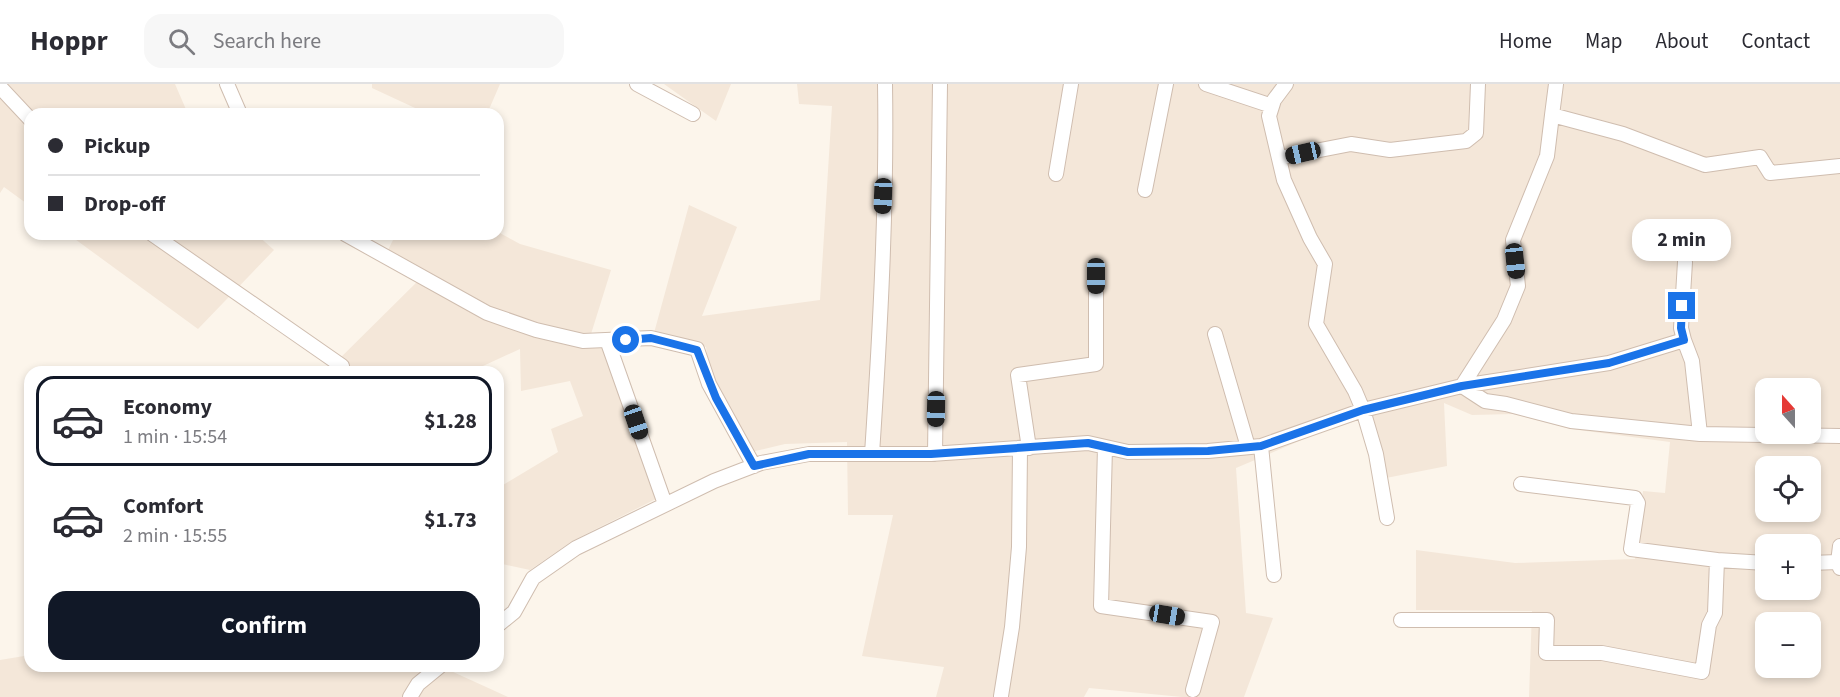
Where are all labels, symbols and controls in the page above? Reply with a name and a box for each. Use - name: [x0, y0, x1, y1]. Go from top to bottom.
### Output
- search box: [144, 14, 564, 68]
- text: Hoppr: [30, 21, 108, 61]
- icon: search: [165, 25, 198, 58]
- text: Search here: [213, 25, 321, 57]
- text: Home: [1499, 26, 1552, 56]
- text: Map: [1585, 26, 1623, 56]
- text: About: [1656, 26, 1708, 56]
- text: Contact: [1741, 26, 1810, 56]
- text: Pickup: [84, 130, 150, 162]
- car: [1283, 140, 1323, 166]
- car: [873, 178, 893, 214]
- text: Drop-off: [84, 188, 165, 220]
- callout: 2 min: [1632, 219, 1732, 261]
- text: 2 min: [1657, 226, 1706, 254]
- car: [1504, 242, 1526, 280]
- car: [1087, 258, 1105, 294]
- route end: [1668, 292, 1695, 319]
- route start: [612, 326, 639, 353]
- north arrow: [1755, 378, 1821, 444]
- map controls: [1755, 378, 1821, 678]
- text: Economy: [123, 391, 212, 423]
- car: [927, 391, 945, 427]
- icon: car: [51, 394, 105, 448]
- car: [622, 402, 650, 442]
- text: $1.28: [424, 405, 477, 437]
- text: 1 min · 15:54: [123, 423, 227, 451]
- button: locate: [1755, 456, 1821, 522]
- text: Comfort: [123, 490, 204, 522]
- icon: car: [51, 493, 105, 547]
- text: $1.73: [424, 504, 477, 536]
- text: 2 min · 15:55: [123, 522, 227, 550]
- button: +: [1755, 534, 1821, 600]
- button: Confirm: [48, 591, 480, 660]
- car: [1148, 603, 1186, 627]
- button: −: [1755, 612, 1821, 678]

